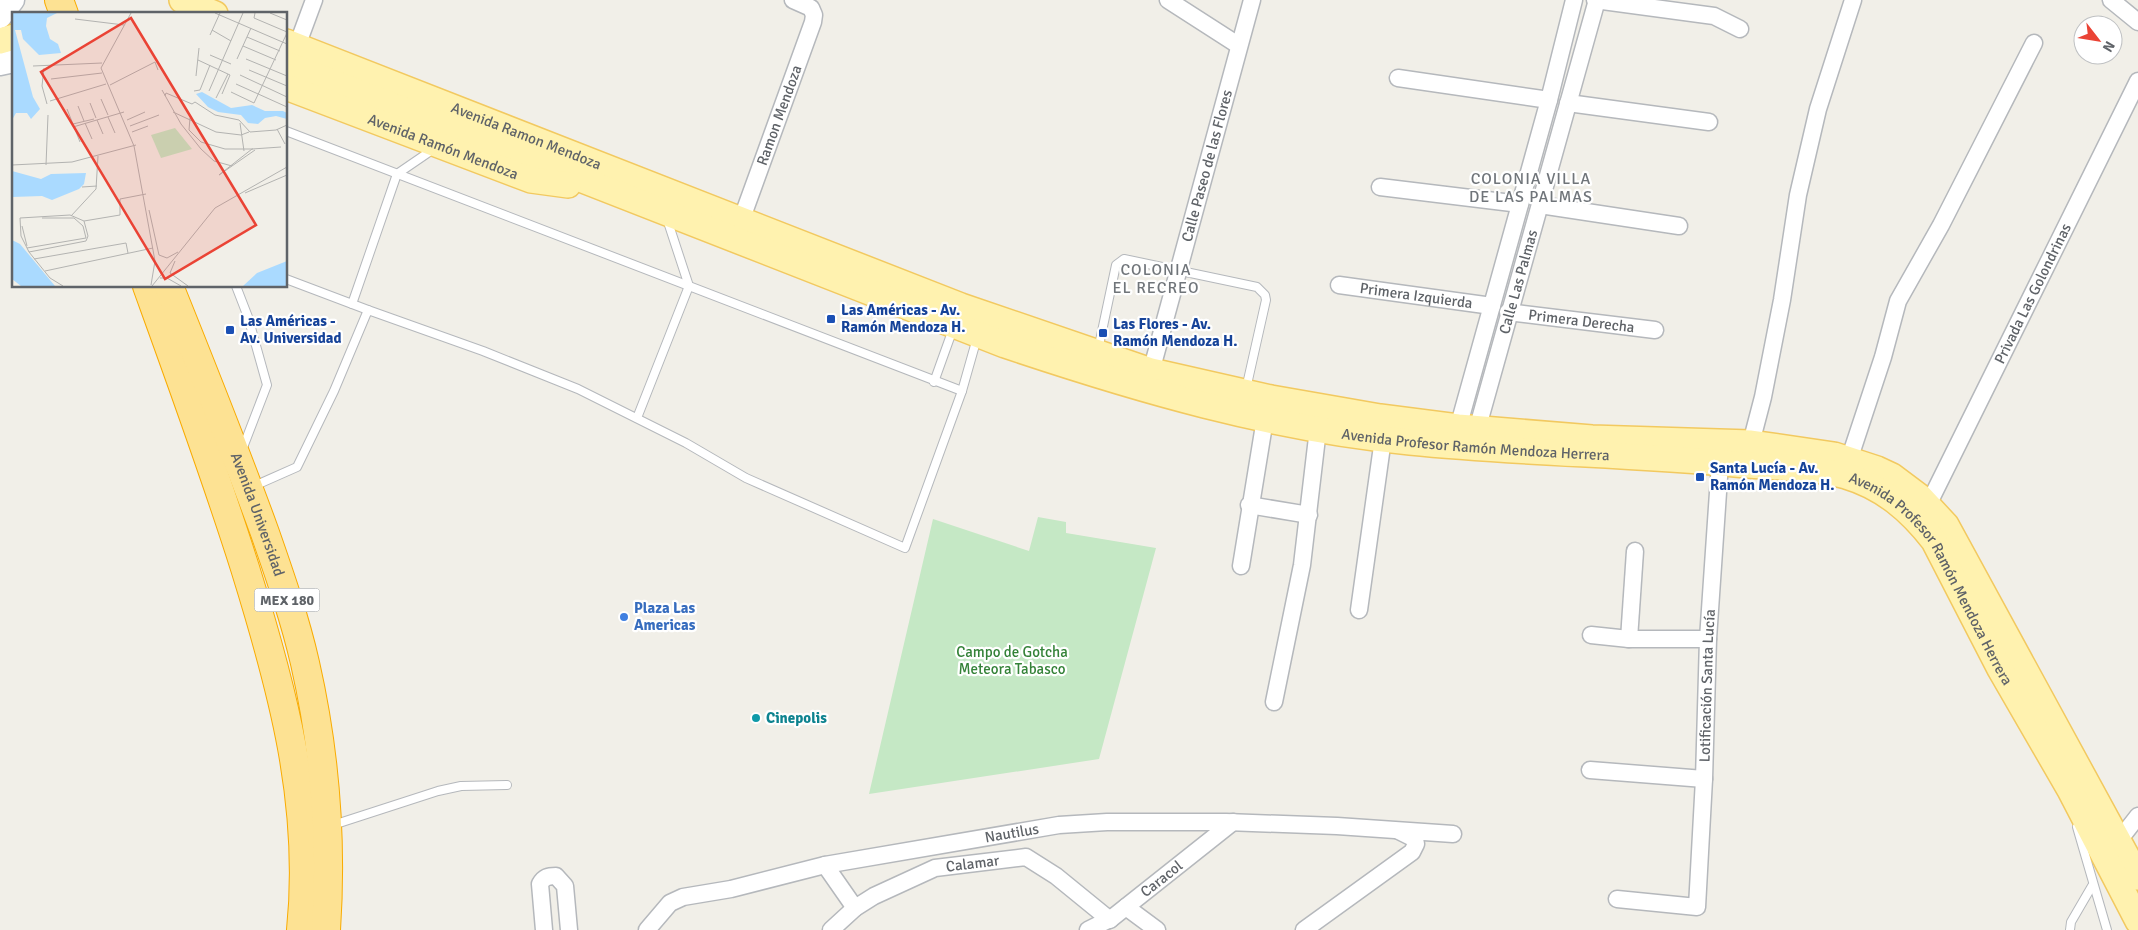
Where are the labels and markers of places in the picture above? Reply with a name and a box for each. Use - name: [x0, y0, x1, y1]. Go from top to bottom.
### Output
- place label: Las Américas - Av. Ramón Mendoza H.: [841, 301, 966, 336]
- place label: Las Américas - Av. Universidad: [240, 312, 342, 347]
- marker: Las Américas - Av. Ramón Mendoza H.: [825, 313, 837, 325]
- place label: Las Flores - Av. Ramón Mendoza H.: [1113, 315, 1238, 350]
- marker: Las Américas - Av. Universidad: [224, 324, 236, 336]
- marker: Las Flores - Av. Ramón Mendoza H.: [1097, 327, 1109, 339]
- place label: Santa Lucía - Av. Ramón Mendoza H.: [1710, 459, 1835, 494]
- marker: Santa Lucía - Av. Ramón Mendoza H.: [1694, 471, 1706, 483]
- place label: Plaza Las Americas: [634, 599, 696, 634]
- marker: Plaza Las Americas: [618, 611, 630, 623]
- place label: Cinepolis: [766, 709, 827, 727]
- marker: Cinepolis: [750, 712, 762, 724]

